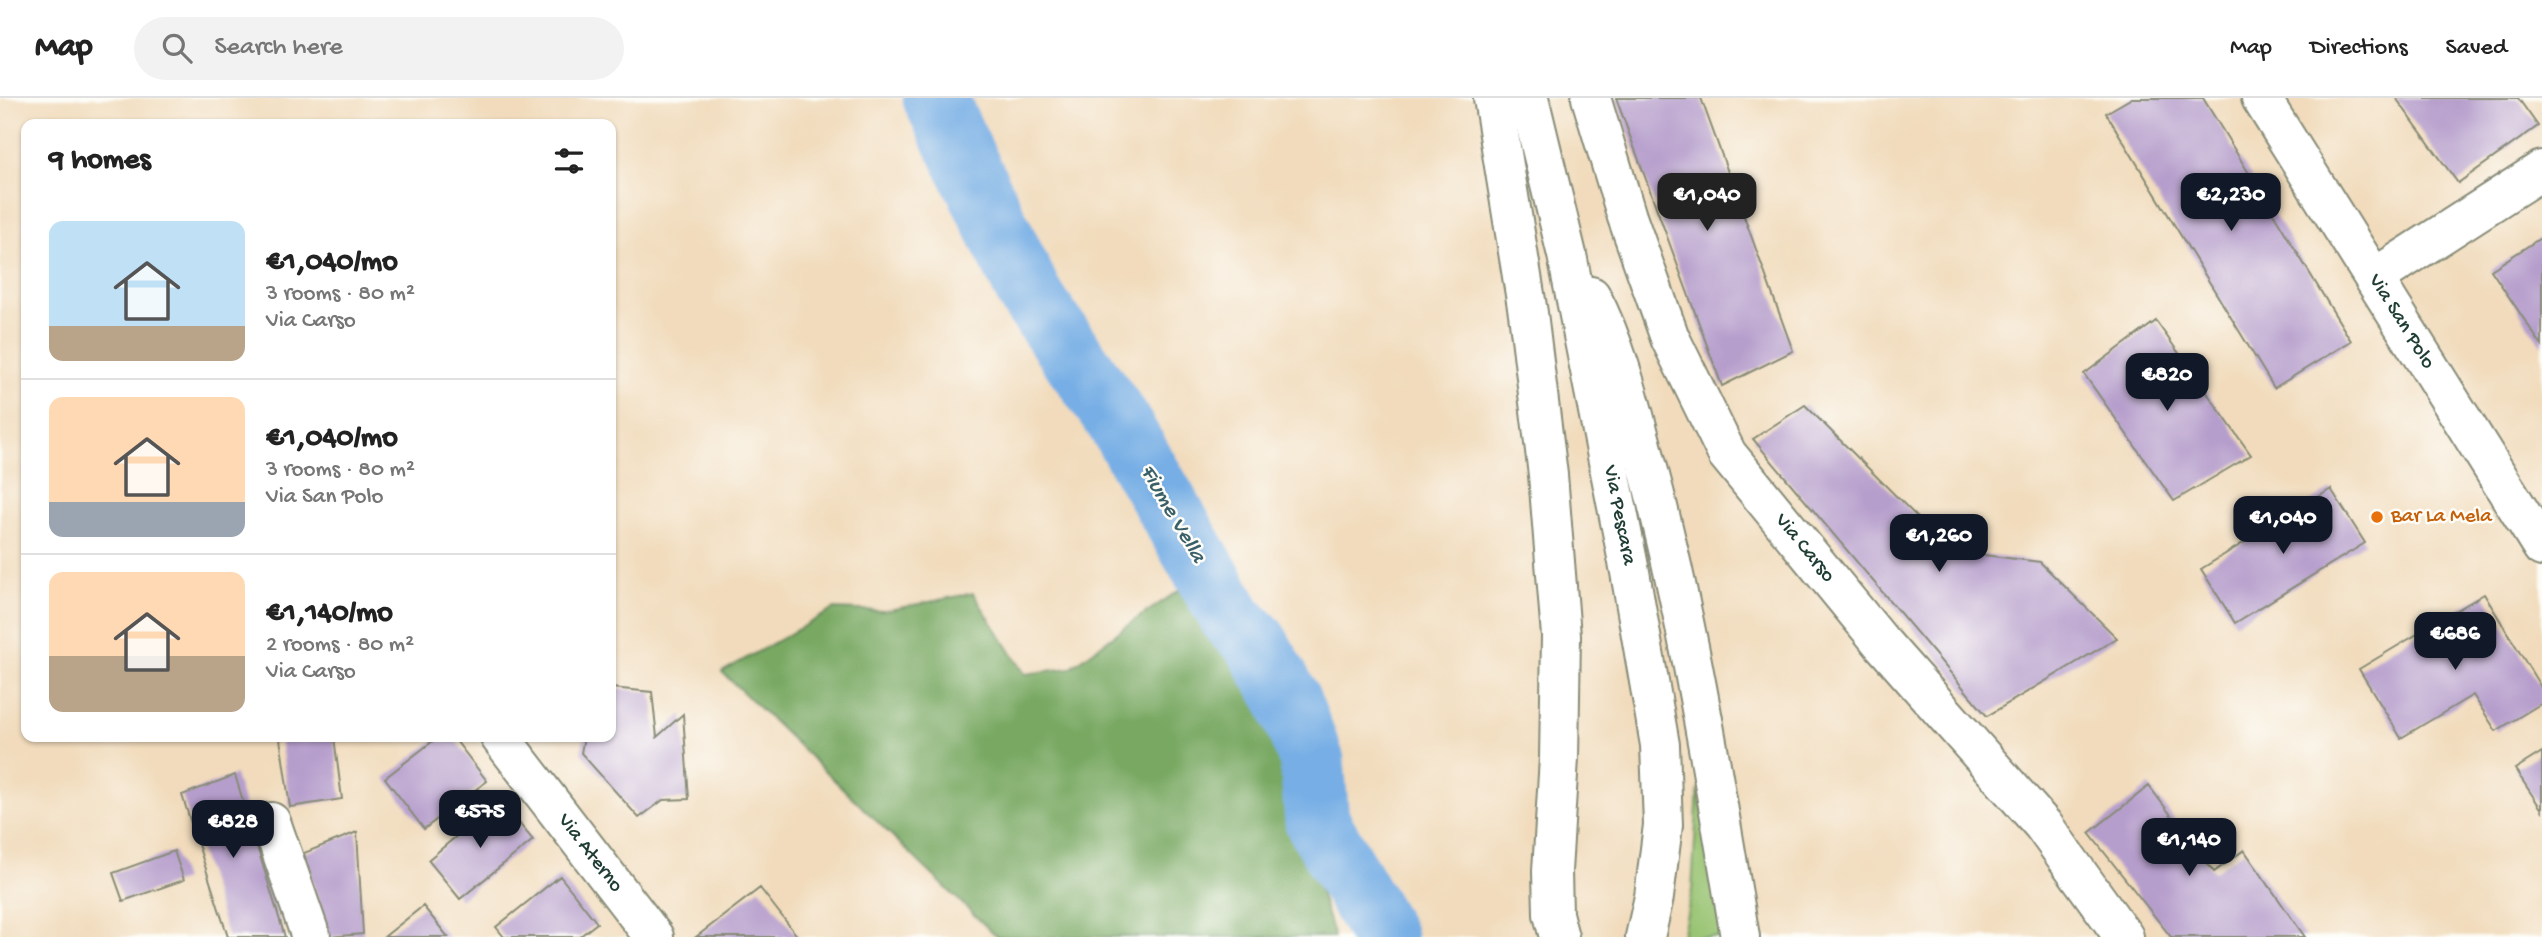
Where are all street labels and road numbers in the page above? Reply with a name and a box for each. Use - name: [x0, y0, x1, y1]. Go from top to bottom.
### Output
- street label: Via San Polo: [2361, 269, 2440, 374]
- street label: Via Pescara: [1596, 462, 1641, 569]
- street label: Via Carso: [1768, 508, 1840, 588]
- street label: Via Aterno: [551, 808, 628, 898]

